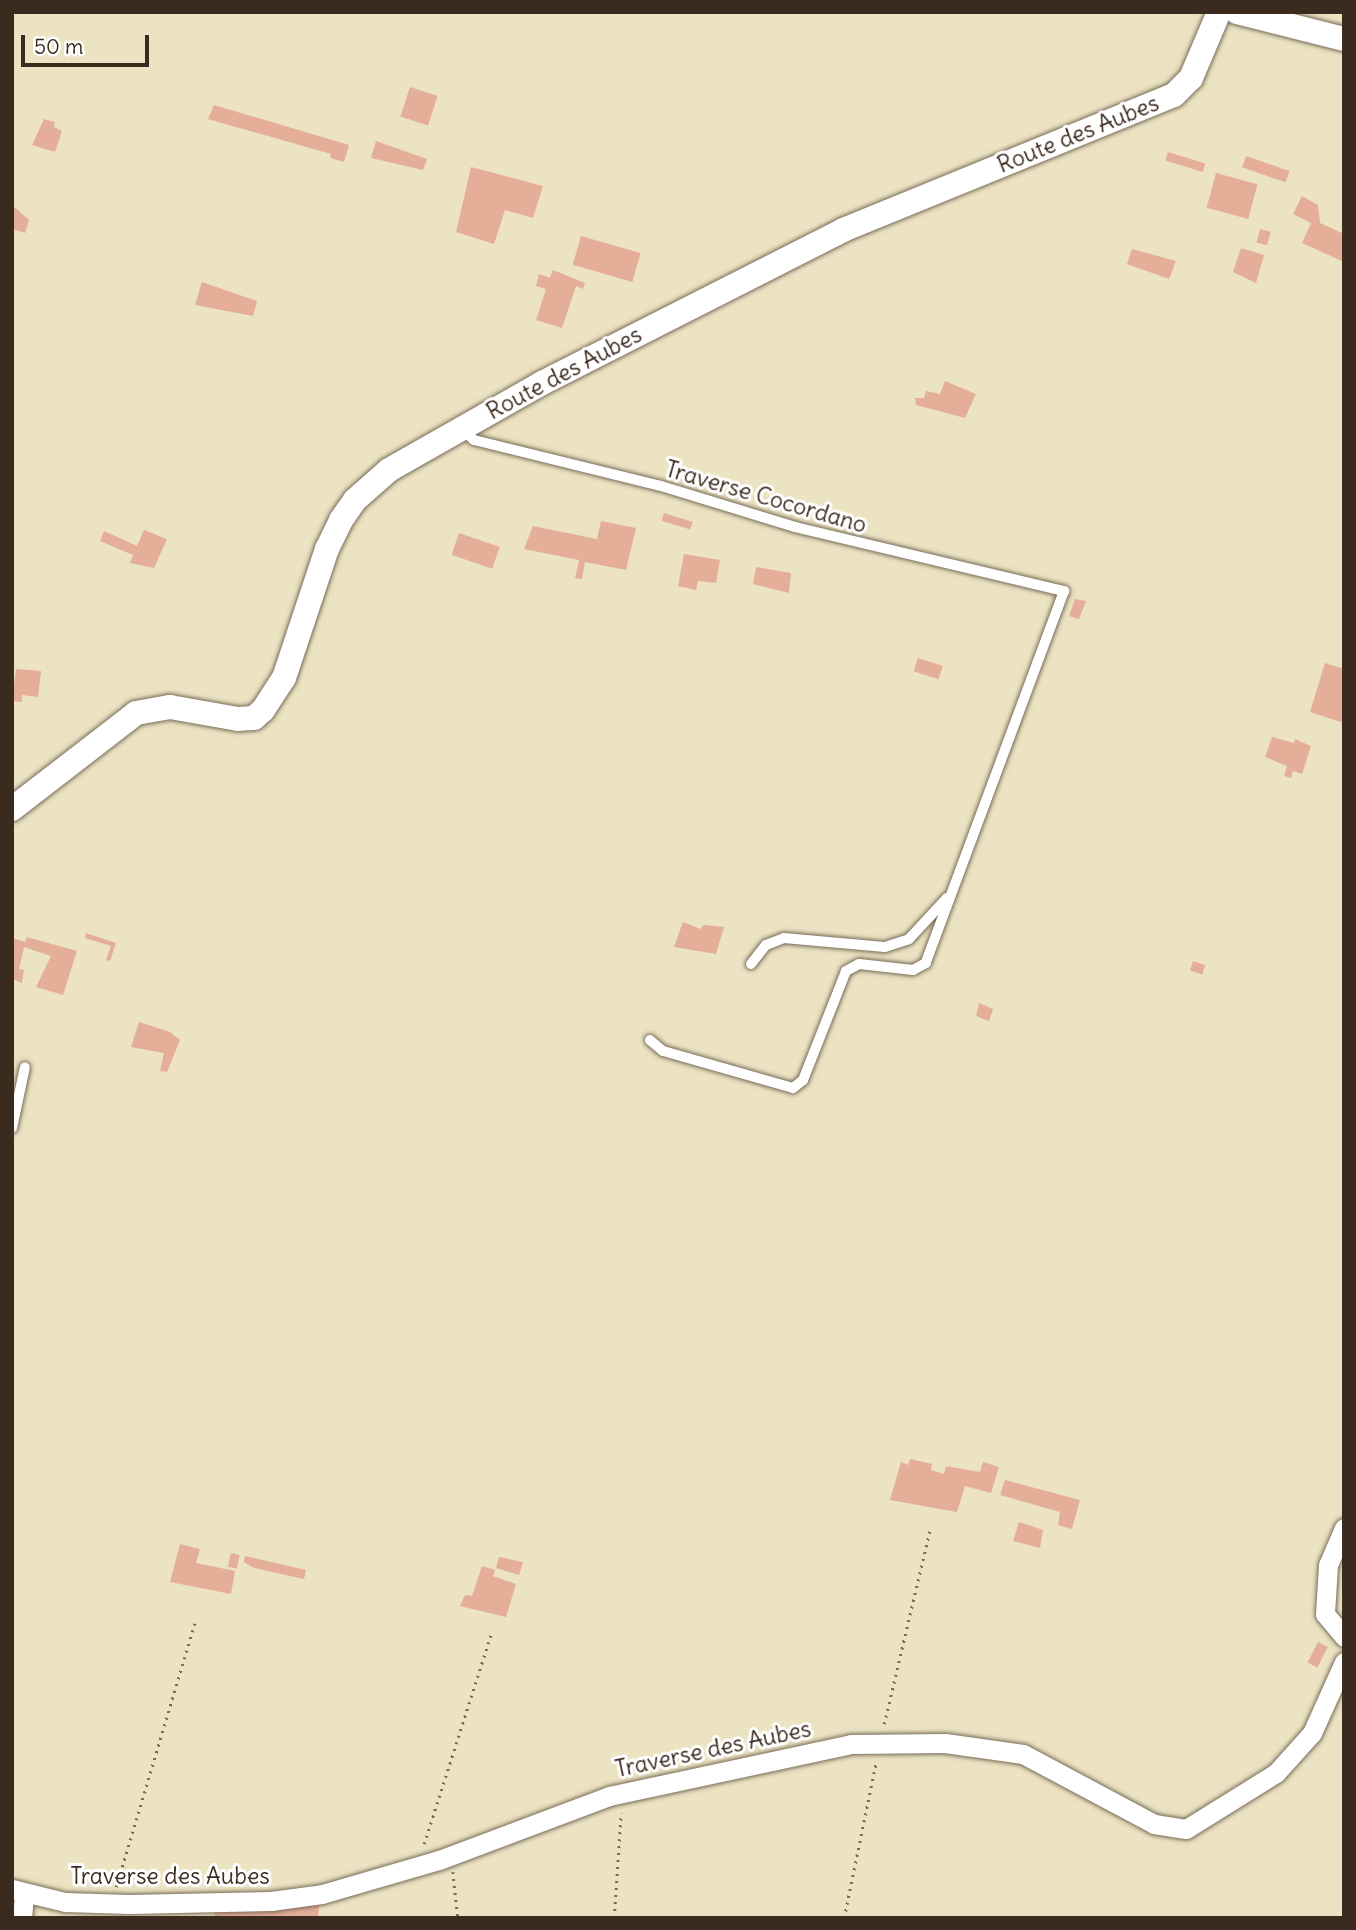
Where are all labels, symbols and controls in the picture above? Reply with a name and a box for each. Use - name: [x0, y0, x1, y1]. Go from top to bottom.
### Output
- scale bar: [24, 21, 152, 65]
- text: 50 m: [34, 33, 83, 60]
- street label: Route des Aubes: [993, 89, 1163, 179]
- street label: Route des Aubes: [482, 321, 646, 425]
- street label: Traverse Cocordano: [662, 455, 870, 539]
- street label: Traverse des Aubes: [613, 1715, 813, 1783]
- street label: Traverse des Aubes: [70, 1862, 270, 1890]

